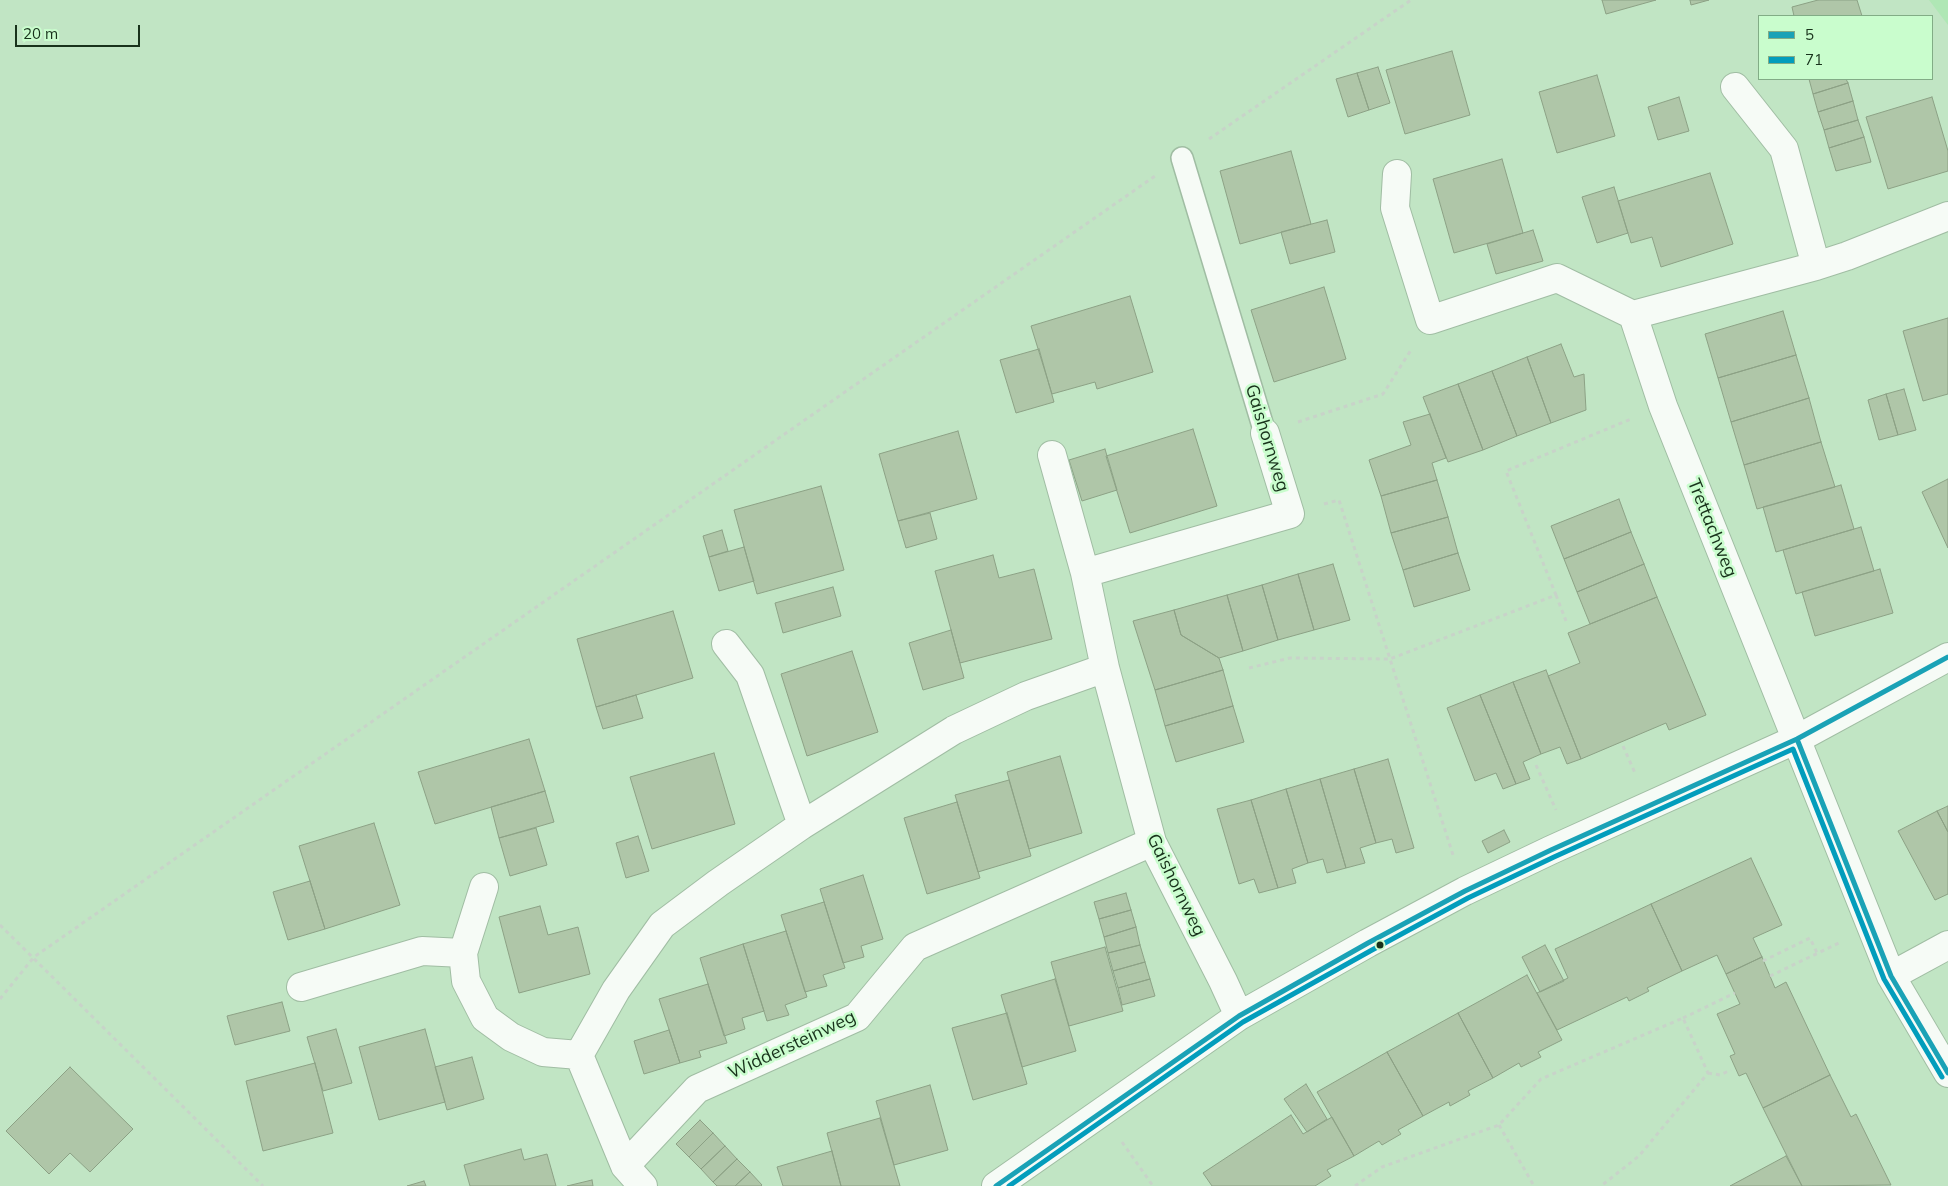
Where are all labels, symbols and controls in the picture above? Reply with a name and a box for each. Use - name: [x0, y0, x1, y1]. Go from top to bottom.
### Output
- scale bar: [18, 15, 142, 47]
- legend: [1758, 15, 1933, 80]
- text: 20 m: [23, 24, 58, 43]
- text: 5: [1805, 25, 1814, 44]
- text: 71: [1805, 50, 1823, 69]
- street label: Gaishornweg: [1240, 382, 1294, 494]
- street label: Trettachweg: [1682, 476, 1742, 580]
- street label: Gaishornweg: [1142, 830, 1210, 940]
- unlabelled marker: [1375, 940, 1385, 950]
- street label: Widdersteinweg: [725, 1006, 859, 1084]

